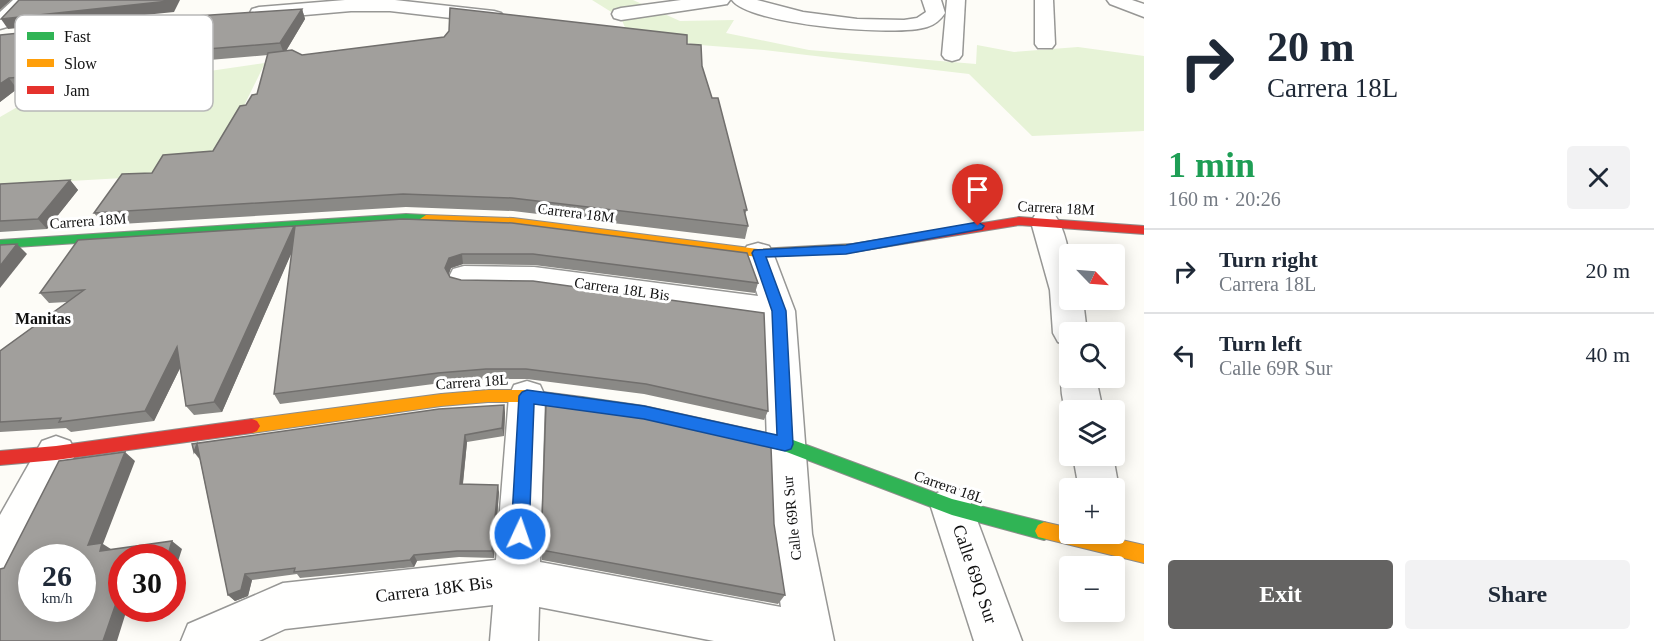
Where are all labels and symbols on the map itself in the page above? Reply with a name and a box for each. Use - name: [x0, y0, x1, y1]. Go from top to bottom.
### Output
- legend: [15, 15, 213, 111]
- text: Fast: [64, 28, 91, 45]
- text: Slow: [64, 55, 97, 72]
- text: Jam: [64, 82, 90, 99]
- pin: [952, 164, 1003, 226]
- street label: Carrera 18M: [1017, 198, 1095, 218]
- street label: Carrera 18M: [537, 200, 615, 226]
- street label: Carrera 18M: [49, 210, 127, 232]
- north arrow: [1059, 244, 1125, 310]
- street label: Carrera 18L Bis: [573, 274, 671, 304]
- district label: Manitas: [15, 310, 71, 327]
- street label: Carrera 18L: [435, 371, 509, 393]
- street label: Carrera 18L: [912, 468, 986, 506]
- street label: Calle 69R Sur: [780, 475, 804, 561]
- position arrow: [488, 502, 552, 566]
- street label: Calle 69Q Sur: [949, 522, 1001, 626]
- speed limit sign: 30: [108, 544, 186, 622]
- street label: Carrera 18K Bis: [374, 572, 494, 606]

